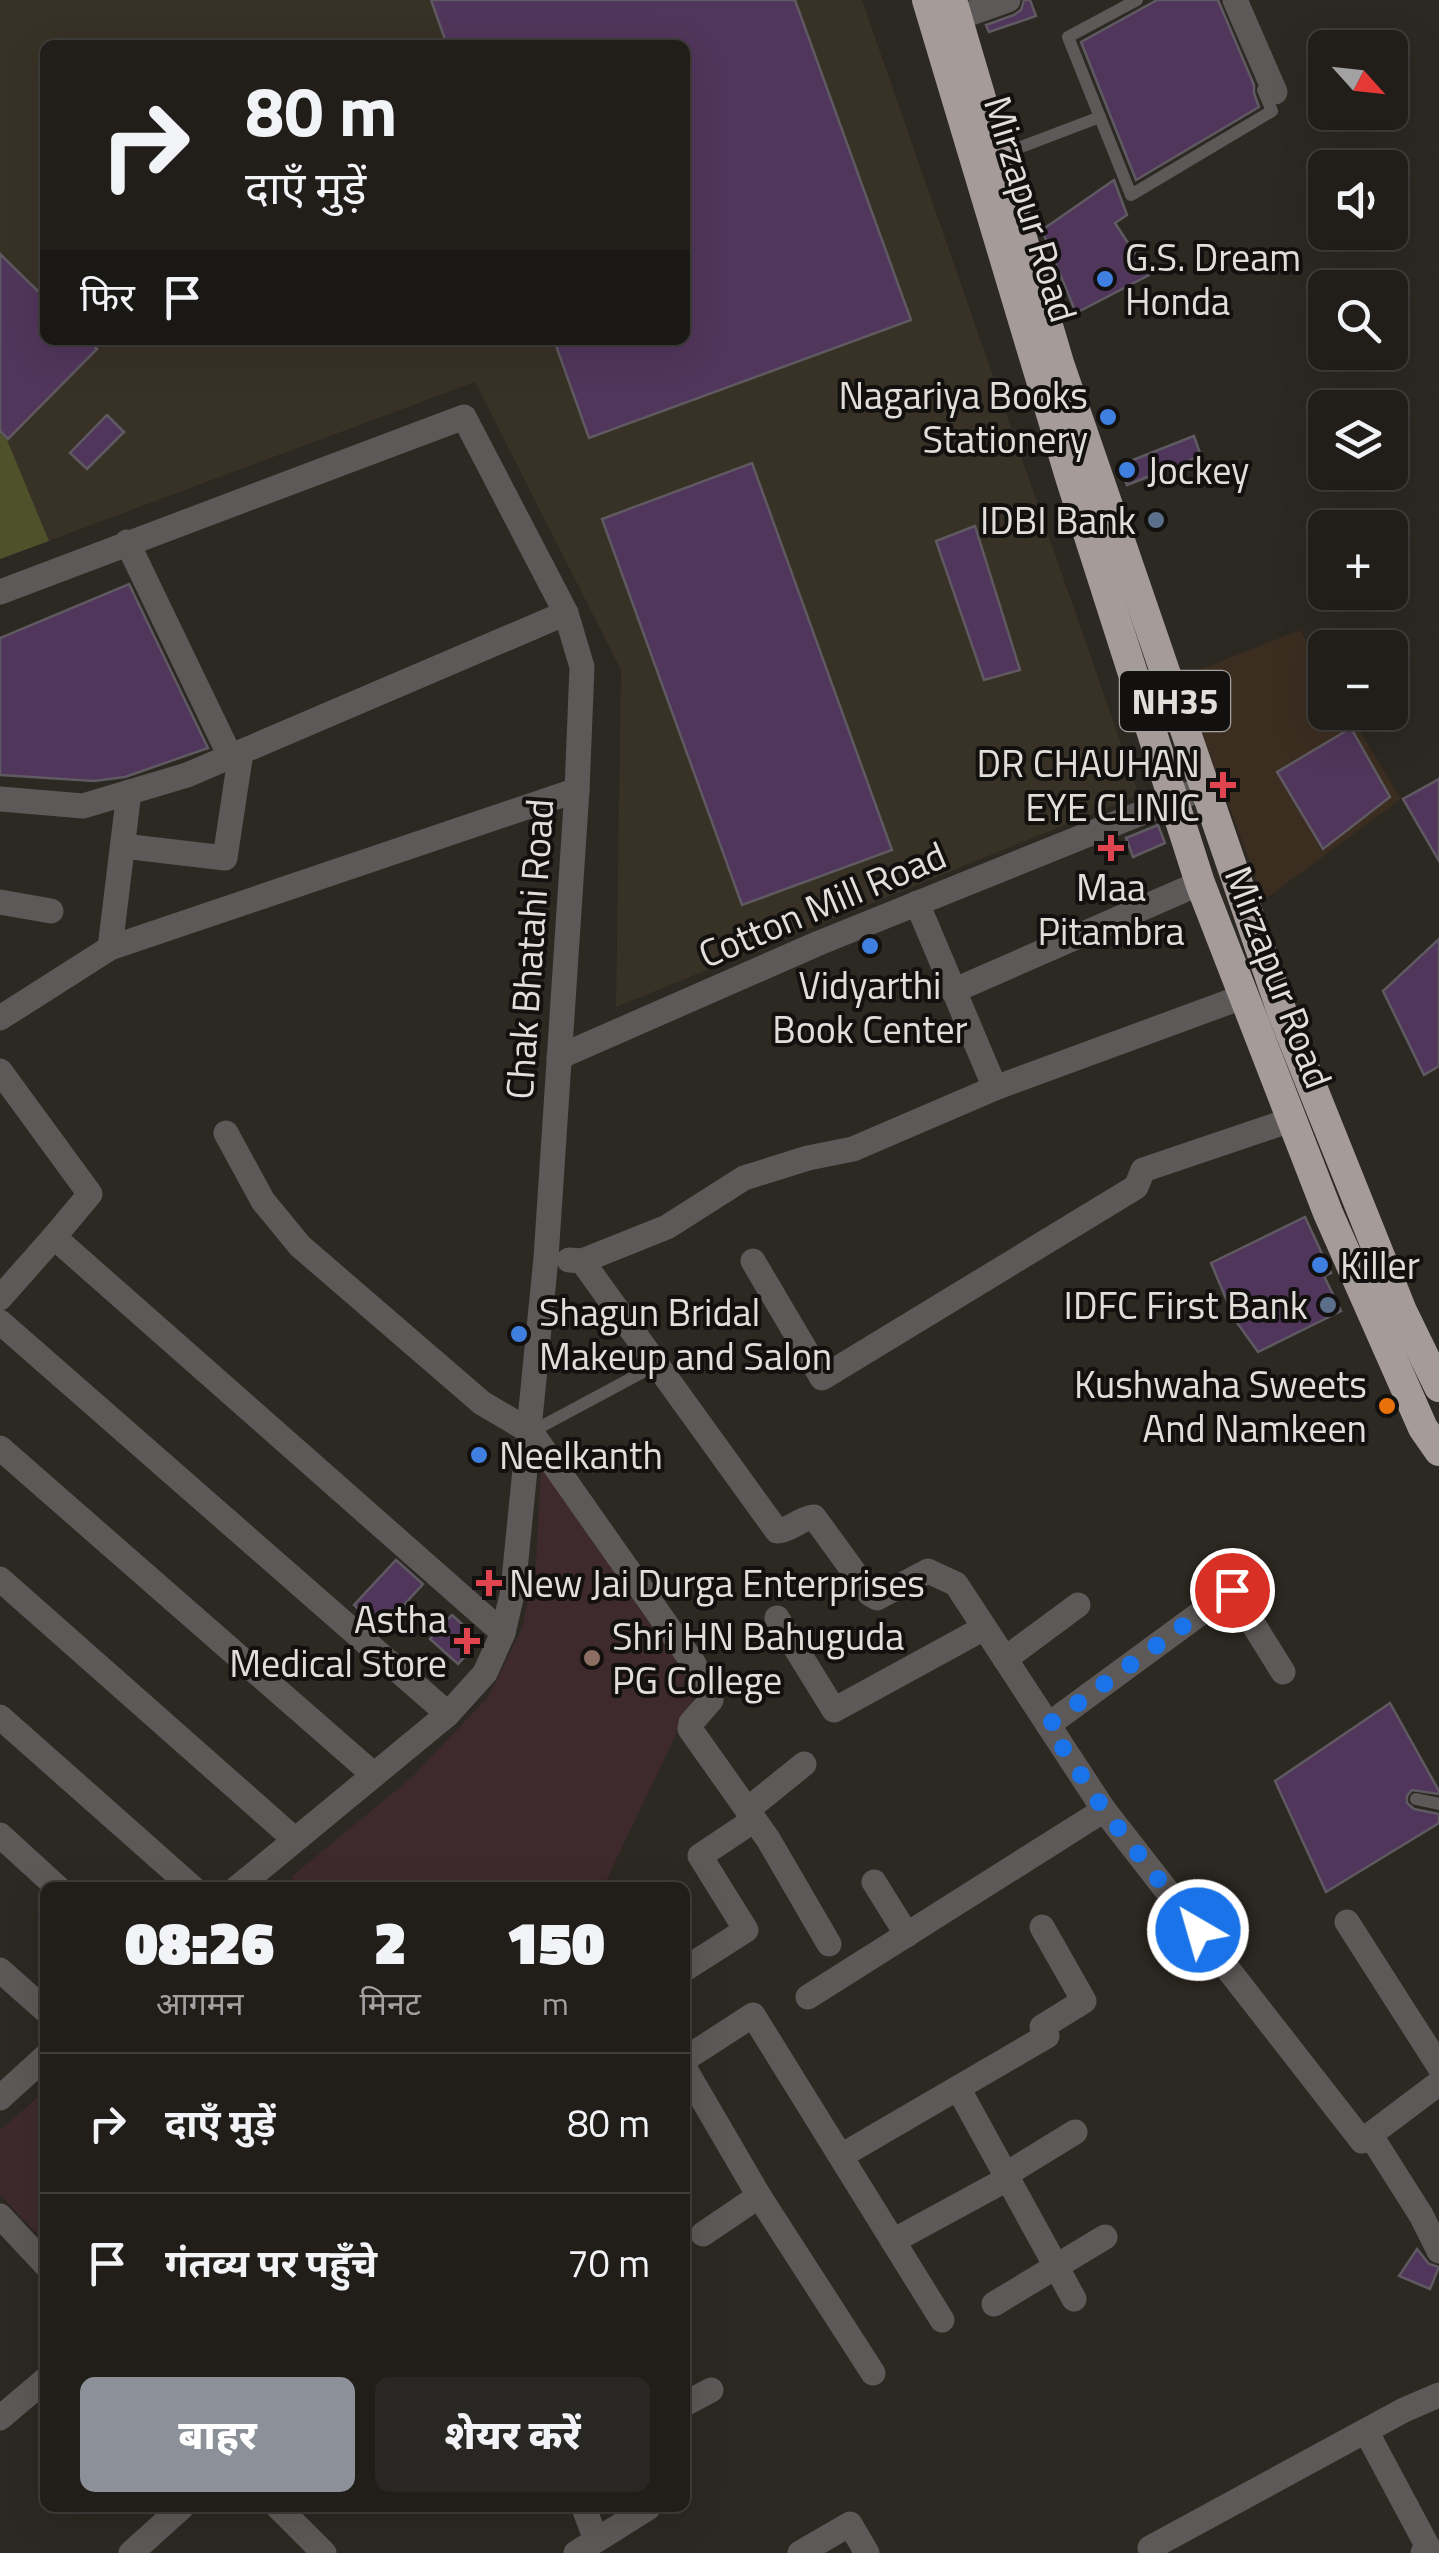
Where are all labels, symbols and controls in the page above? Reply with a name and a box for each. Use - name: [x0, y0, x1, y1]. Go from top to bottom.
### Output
- north arrow: [1308, 30, 1408, 130]
- map controls: [1308, 30, 1408, 730]
- text: 80 m: [245, 57, 398, 163]
- icon: right: [80, 80, 210, 210]
- street label: Mirzapur Road: [969, 89, 1093, 329]
- button: sound: [1308, 150, 1408, 250]
- text: दाएँ मुड़ें: [245, 153, 366, 221]
- place label: G.S. Dream Honda: [1125, 228, 1301, 330]
- text: फिर: [80, 268, 135, 326]
- marker: G.S. Dream Honda: [1094, 268, 1116, 290]
- icon: arrive: [155, 270, 210, 325]
- button: search: [1308, 270, 1408, 370]
- place label: Nagariya Books Stationery: [838, 366, 1088, 468]
- button: layers: [1308, 390, 1408, 490]
- marker: Nagariya Books Stationery: [1097, 406, 1119, 428]
- place label: Jockey: [1147, 441, 1249, 499]
- marker: Jockey: [1116, 459, 1138, 481]
- place label: IDBI Bank: [980, 491, 1136, 549]
- marker: IDBI Bank: [1145, 509, 1167, 531]
- button: +: [1308, 510, 1408, 610]
- button: −: [1308, 630, 1408, 730]
- road number: NH35: [1120, 671, 1230, 731]
- place label: DR CHAUHAN EYE CLINIC: [977, 734, 1200, 836]
- marker: DR CHAUHAN EYE CLINIC: [1210, 772, 1236, 798]
- street label: Chak Bhatahi Road: [490, 797, 568, 1101]
- street label: Cotton Mill Road: [689, 826, 955, 982]
- marker: Maa Pitambra: [1100, 837, 1122, 859]
- place label: Maa Pitambra: [1037, 858, 1185, 960]
- street label: Mirzapur Road: [1210, 858, 1348, 1096]
- marker: Vidyarthi Book Center: [859, 935, 881, 957]
- place label: Vidyarthi Book Center: [772, 956, 968, 1058]
- place label: Killer: [1340, 1236, 1420, 1294]
- marker: Killer: [1309, 1254, 1331, 1276]
- place label: IDFC First Bank: [1064, 1276, 1308, 1334]
- place label: Shagun Bridal Makeup and Salon: [539, 1283, 832, 1385]
- marker: IDFC First Bank: [1317, 1294, 1339, 1316]
- marker: Shagun Bridal Makeup and Salon: [508, 1323, 530, 1345]
- place label: Kushwaha Sweets And Namkeen: [1074, 1355, 1367, 1457]
- marker: Kushwaha Sweets And Namkeen: [1376, 1395, 1398, 1417]
- place label: Neelkanth: [499, 1426, 663, 1484]
- marker: Neelkanth: [468, 1444, 490, 1466]
- pin: [1190, 1548, 1275, 1633]
- place label: New Jai Durga Enterprises: [509, 1554, 925, 1612]
- icon: arrive: [1205, 1563, 1260, 1618]
- marker: New Jai Durga Enterprises: [478, 1572, 500, 1594]
- place label: Astha Medical Store: [229, 1590, 447, 1692]
- place label: Shri HN Bahuguda PG College: [612, 1607, 904, 1709]
- marker: Astha Medical Store: [456, 1630, 478, 1652]
- marker: Shri HN Bahuguda PG College: [581, 1647, 603, 1669]
- position arrow: [1146, 1878, 1250, 1982]
- text: 08:26: [125, 1896, 274, 1987]
- text: 2: [374, 1896, 407, 1987]
- text: 150: [506, 1896, 605, 1987]
- text: आगमन: [156, 1979, 244, 2027]
- text: मिनट: [359, 1979, 421, 2027]
- text: m: [542, 1979, 569, 2027]
- text: दाएँ मुड़ें: [165, 2094, 275, 2152]
- text: 80 m: [567, 2094, 650, 2152]
- icon: right: [80, 2096, 135, 2151]
- text: गंतव्य पर पहुँचे: [165, 2234, 377, 2292]
- text: 70 m: [567, 2234, 650, 2292]
- icon: arrive: [80, 2236, 135, 2291]
- button: बाहर: [80, 2377, 355, 2492]
- button: शेयर करें: [375, 2377, 650, 2492]

